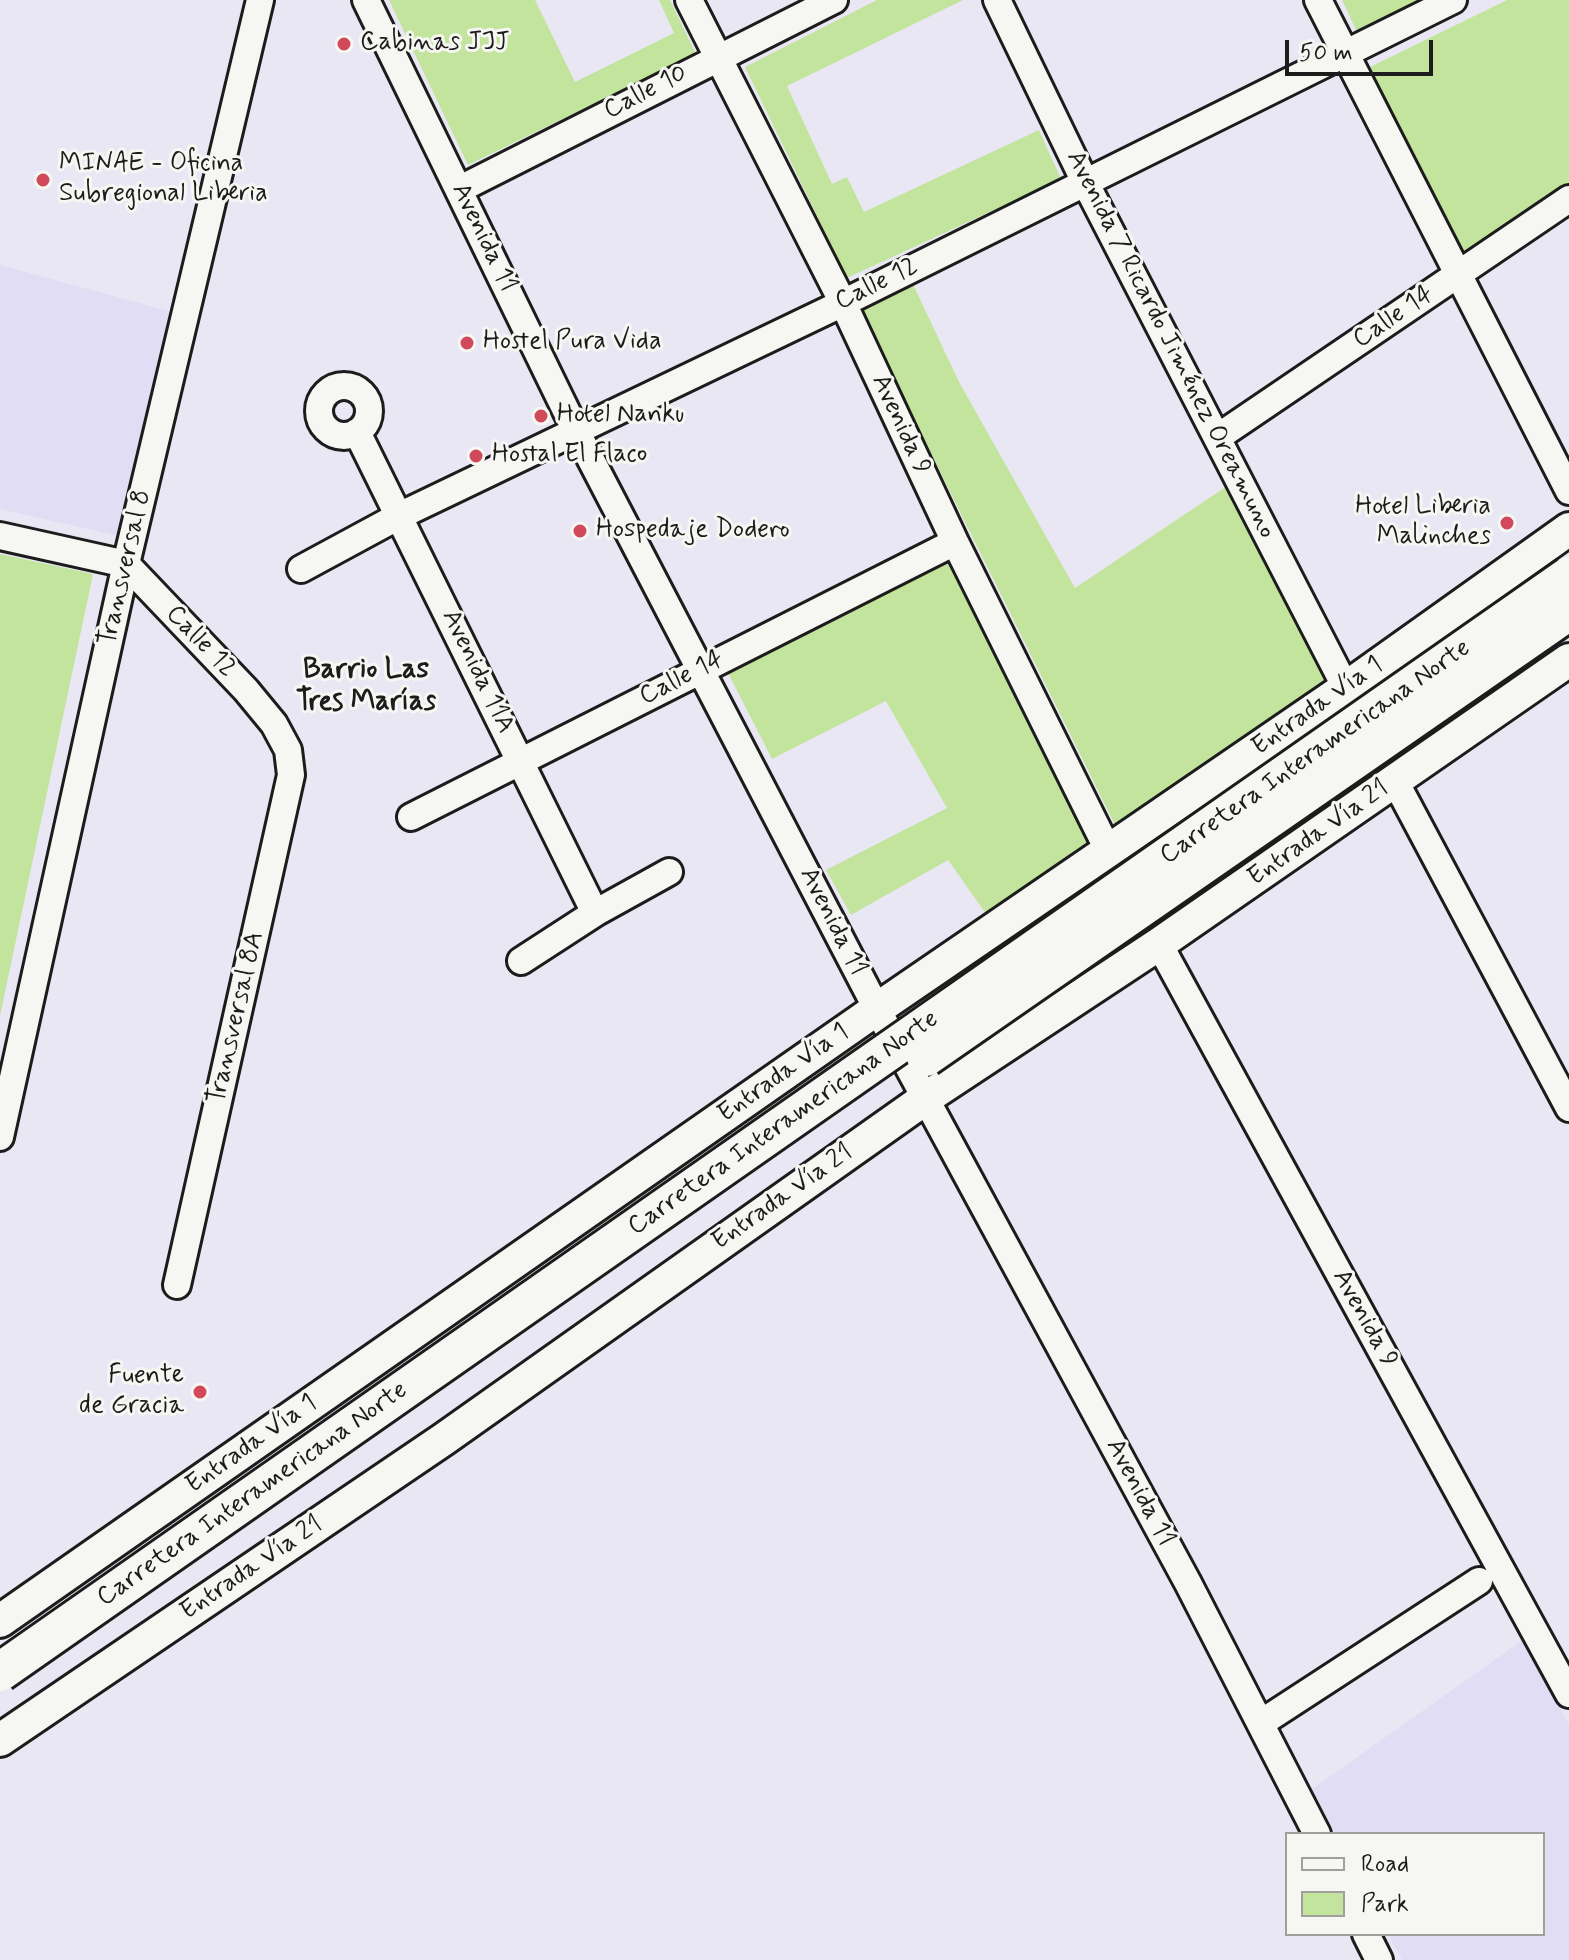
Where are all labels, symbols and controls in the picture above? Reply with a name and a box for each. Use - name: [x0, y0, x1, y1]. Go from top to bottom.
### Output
- scale bar: [1289, 24, 1437, 74]
- place label: Cabinas JJJ: [360, 28, 509, 60]
- marker: Cabinas JJJ: [335, 35, 353, 53]
- text: 50 m: [1299, 38, 1353, 69]
- street label: Calle 10: [599, 59, 693, 127]
- street label: Avenida 7 Ricardo Jiménez Oreamuno: [1058, 146, 1282, 544]
- place label: MINAE - Oficina Subregional Liberia: [59, 149, 268, 210]
- marker: MINAE - Oficina Subregional Liberia: [34, 171, 52, 189]
- street label: Avenida 11: [443, 179, 523, 297]
- street label: Calle 12: [830, 252, 924, 318]
- street label: Calle 14: [1348, 280, 1440, 356]
- place label: Hostel Pura Vida: [483, 327, 662, 359]
- marker: Hostel Pura Vida: [458, 334, 476, 352]
- street label: Avenida 9: [863, 370, 937, 480]
- place label: Hotel Nanku: [557, 400, 684, 432]
- marker: Hotel Nanku: [532, 407, 550, 425]
- place label: Hostal El Flaco: [492, 440, 647, 472]
- marker: Hostal El Flaco: [467, 447, 485, 465]
- street label: Transversal 8: [93, 487, 159, 649]
- place label: Hotel Liberia Malinches: [1355, 492, 1491, 554]
- marker: Hotel Liberia Malinches: [1498, 514, 1516, 532]
- place label: Hospedaje Dodero: [596, 515, 790, 547]
- marker: Hospedaje Dodero: [571, 522, 589, 540]
- street label: Calle 12: [158, 599, 242, 685]
- street label: Avenida 11A: [434, 605, 520, 739]
- street label: Carretera Interamericana Norte: [1155, 634, 1477, 872]
- street label: Calle 14: [635, 645, 729, 713]
- street label: Entrada Vía 1: [1247, 650, 1389, 764]
- district label: Barrio Las Tres Marías: [296, 654, 436, 720]
- street label: Entrada Vía 21: [1243, 774, 1395, 894]
- street label: Avenida 11: [792, 863, 872, 981]
- street label: Transversal 8A: [202, 929, 272, 1107]
- street label: Carretera Interamericana Norte: [623, 1005, 945, 1243]
- street label: Entrada Vía 1: [713, 1017, 855, 1131]
- street label: Entrada Vía 21: [707, 1138, 859, 1258]
- street label: Avenida 9: [1324, 1265, 1404, 1373]
- place label: Fuente de Gracia: [79, 1361, 184, 1422]
- street label: Carretera Interamericana Norte: [92, 1376, 414, 1614]
- marker: Fuente de Gracia: [191, 1383, 209, 1401]
- street label: Entrada Vía 1: [181, 1388, 323, 1502]
- street label: Avenida 11: [1098, 1434, 1180, 1552]
- street label: Entrada Vía 21: [175, 1510, 329, 1628]
- legend: [1285, 1832, 1545, 1936]
- text: Road: [1361, 1849, 1409, 1880]
- text: Park: [1361, 1889, 1409, 1920]

